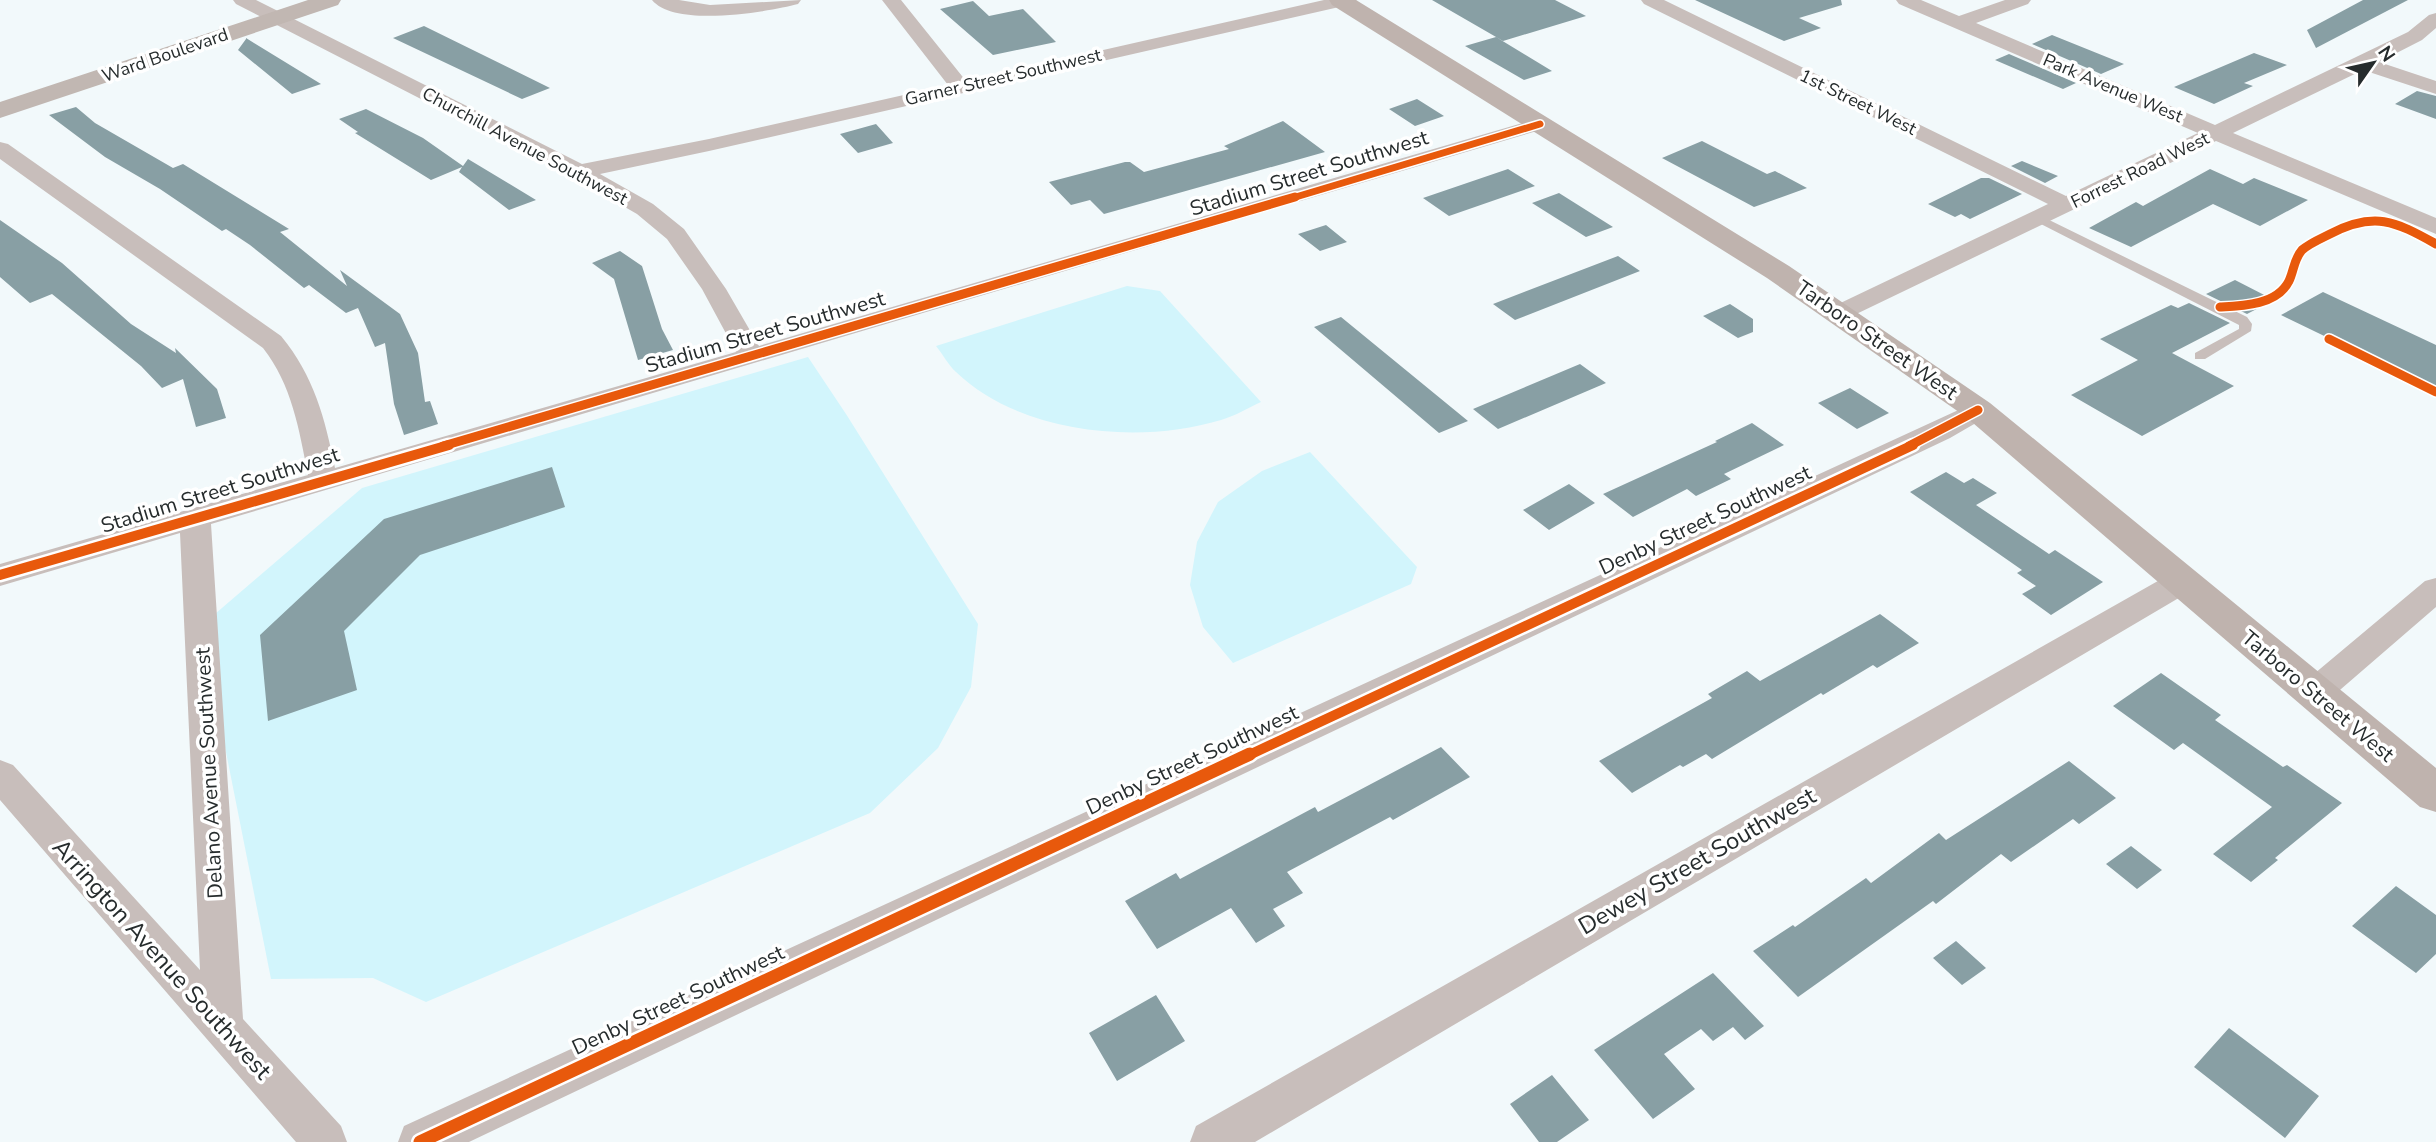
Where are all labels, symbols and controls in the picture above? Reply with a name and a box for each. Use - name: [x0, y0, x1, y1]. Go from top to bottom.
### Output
- street label: Ward Boulevard: [99, 22, 231, 88]
- north arrow: [2338, 28, 2408, 98]
- text: N: [2372, 41, 2401, 67]
- street label: Garner Street Southwest: [903, 43, 1104, 111]
- street label: Park Avenue West: [2039, 48, 2187, 129]
- street label: 1st Street West: [1796, 63, 1921, 141]
- street label: Churchill Avenue Southwest: [418, 81, 633, 211]
- street label: Stadium Street Southwest: [1186, 123, 1432, 223]
- street label: Forrest Road West: [2067, 126, 2214, 214]
- street label: Tarboro Street West: [1791, 274, 1964, 407]
- street label: Stadium Street Southwest: [642, 284, 889, 380]
- street label: Stadium Street Southwest: [97, 440, 343, 540]
- street label: Denby Street Southwest: [1594, 458, 1816, 582]
- street label: Tarboro Street West: [2236, 624, 2401, 769]
- street label: Delano Avenue Southwest: [188, 646, 230, 899]
- street label: Denby Street Southwest: [1081, 698, 1303, 822]
- street label: Dewey Street Southwest: [1572, 780, 1822, 942]
- street label: Arrington Avenue Southwest: [45, 832, 279, 1087]
- street label: Denby Street Southwest: [567, 938, 789, 1062]

